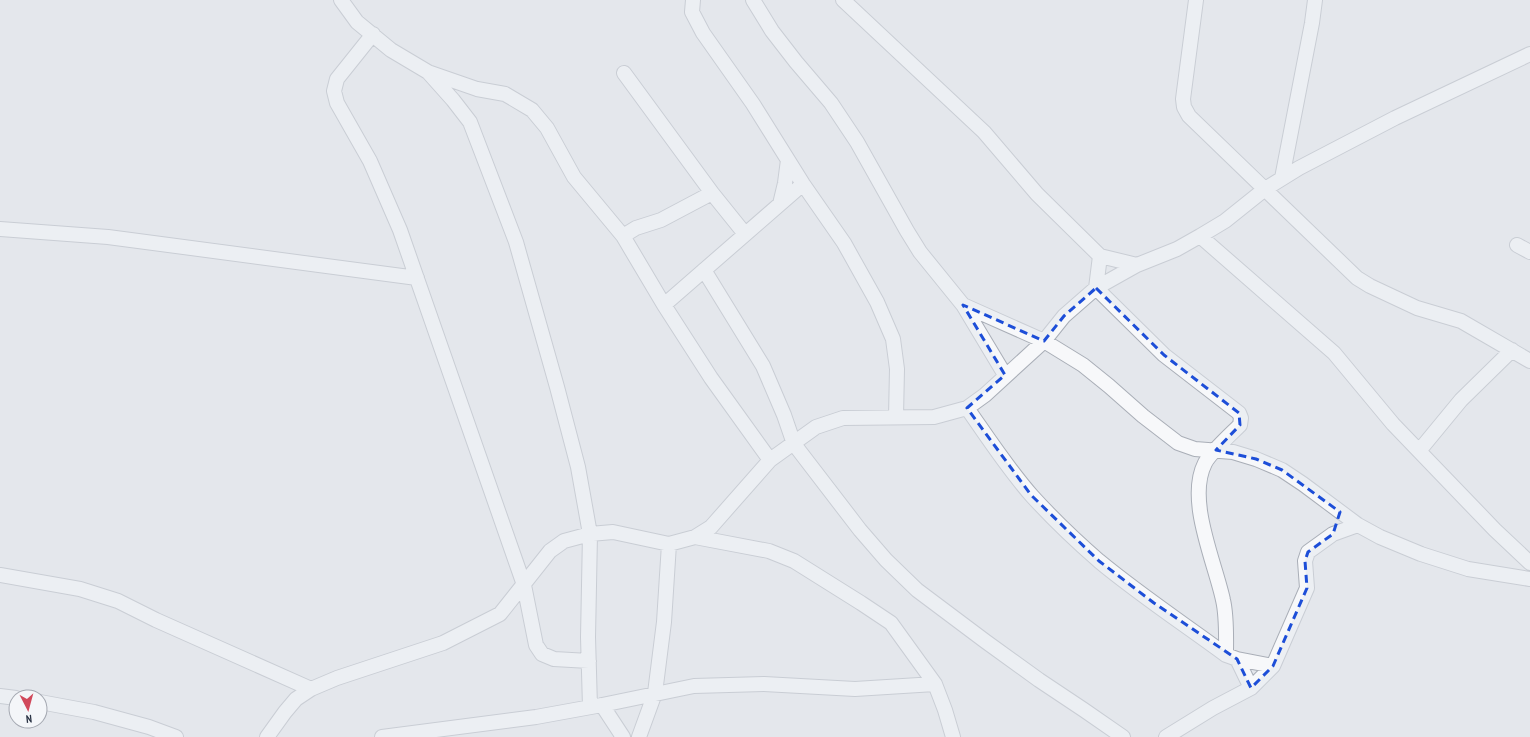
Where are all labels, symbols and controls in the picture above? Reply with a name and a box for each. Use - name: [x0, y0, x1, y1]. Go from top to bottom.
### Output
- north arrow: [8, 689, 48, 729]
- text: N: [25, 712, 33, 726]

